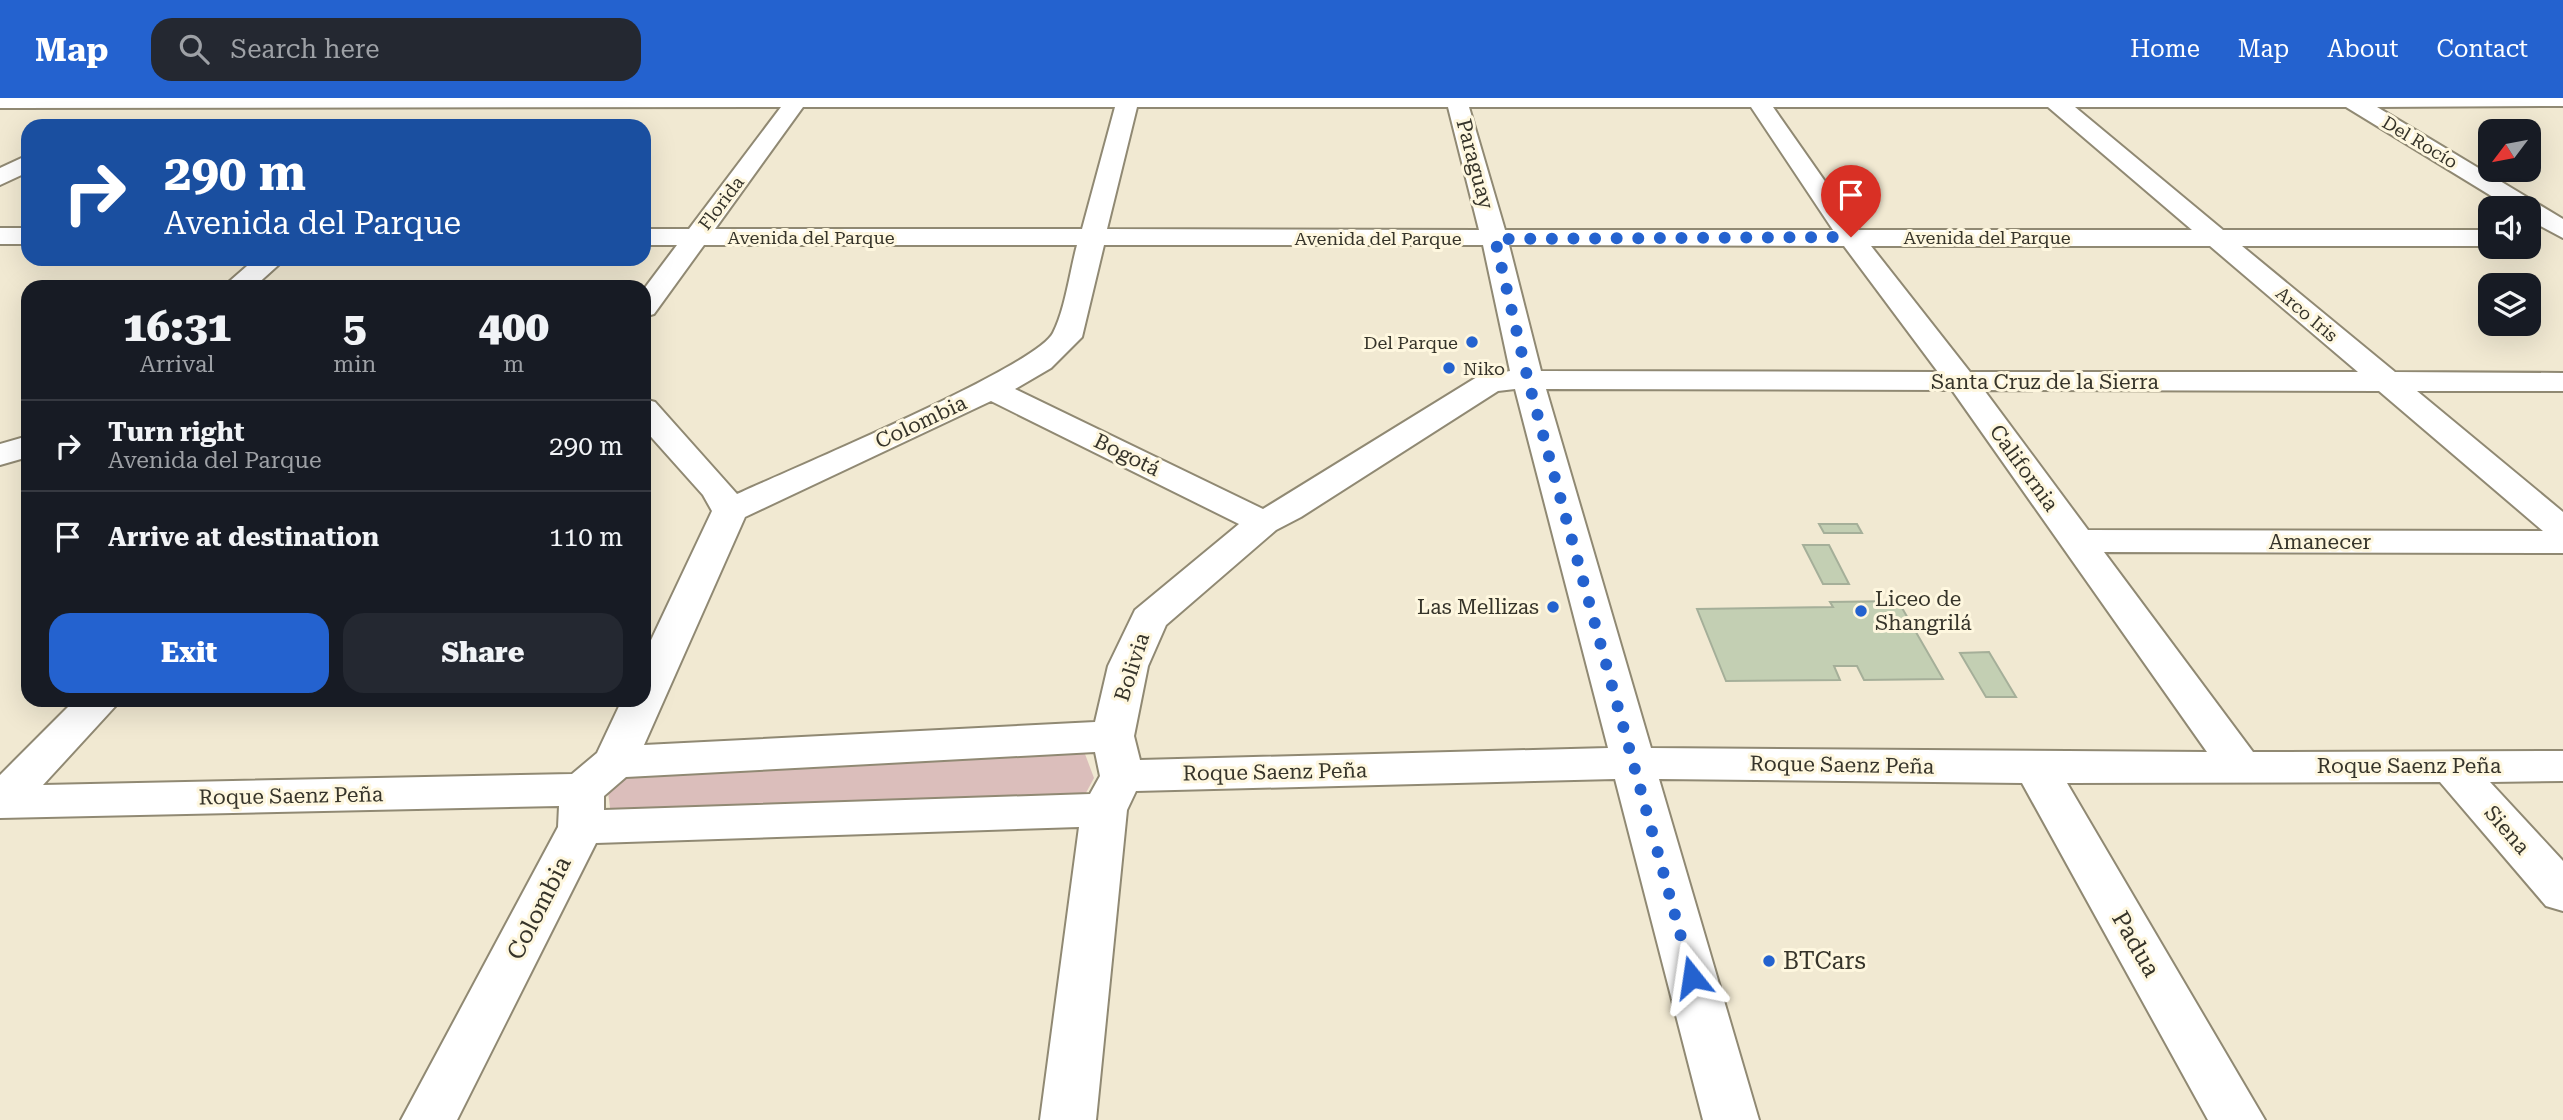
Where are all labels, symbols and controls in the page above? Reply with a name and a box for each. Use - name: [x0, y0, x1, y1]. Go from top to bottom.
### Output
- search box: [151, 18, 641, 81]
- text: Map: [35, 30, 109, 69]
- icon: search: [175, 30, 213, 68]
- text: Search here: [231, 34, 380, 64]
- text: Home: [2130, 35, 2200, 63]
- text: Map: [2238, 35, 2289, 63]
- text: About: [2327, 35, 2398, 63]
- text: Contact: [2436, 35, 2528, 63]
- street label: Del Rocío: [2379, 111, 2461, 173]
- street label: Paraguay: [1451, 116, 1499, 212]
- north arrow: [2478, 119, 2541, 182]
- map controls: [2478, 119, 2541, 336]
- text: 290 m: [164, 145, 306, 202]
- icon: right: [49, 147, 140, 238]
- pin: [1821, 165, 1881, 237]
- street label: Florida: [694, 172, 748, 234]
- icon: arrive: [1832, 176, 1870, 214]
- button: sound: [2478, 196, 2541, 259]
- text: Avenida del Parque: [164, 204, 461, 242]
- street label: Avenida del Parque: [727, 227, 895, 248]
- street label: Avenida del Parque: [1903, 227, 2071, 248]
- street label: Avenida del Parque: [1294, 228, 1462, 249]
- button: layers: [2478, 273, 2541, 336]
- street label: Arco Iris: [2272, 282, 2342, 346]
- text: 16:31: [123, 302, 231, 351]
- text: 5: [343, 302, 367, 351]
- text: 400: [478, 302, 549, 351]
- place label: Del Parque: [1364, 332, 1458, 353]
- marker: Del Parque: [1464, 334, 1480, 350]
- text: Arrival: [140, 351, 214, 378]
- text: min: [333, 351, 376, 378]
- text: m: [503, 351, 524, 378]
- place label: Niko: [1463, 358, 1505, 379]
- marker: Niko: [1441, 360, 1457, 376]
- street label: Santa Cruz de la Sierra: [1931, 370, 2160, 394]
- street label: Colombia: [872, 390, 971, 454]
- text: Turn right: [108, 417, 244, 447]
- street label: California: [1985, 420, 2064, 516]
- icon: right: [49, 427, 87, 465]
- street label: Bogotá: [1090, 429, 1164, 481]
- text: 290 m: [549, 431, 623, 461]
- text: Avenida del Parque: [108, 447, 322, 474]
- icon: arrive: [49, 518, 87, 556]
- text: Arrive at destination: [108, 522, 379, 552]
- text: 110 m: [549, 522, 623, 552]
- street label: Amanecer: [2269, 530, 2372, 554]
- place label: Liceo de Shangrilá: [1875, 587, 1972, 635]
- place label: Las Mellizas: [1417, 595, 1539, 619]
- marker: Las Mellizas: [1545, 599, 1561, 615]
- marker: Liceo de Shangrilá: [1853, 603, 1869, 619]
- button: Exit: [49, 613, 329, 693]
- button: Share: [343, 613, 623, 693]
- street label: Bolivia: [1110, 629, 1154, 704]
- street label: Roque Saenz Peña: [1750, 751, 1935, 779]
- street label: Roque Saenz Peña: [2317, 754, 2502, 778]
- street label: Roque Saenz Peña: [1183, 758, 1368, 786]
- street label: Roque Saenz Peña: [199, 782, 384, 810]
- street label: Siena: [2479, 801, 2535, 860]
- street label: Colombia: [501, 852, 577, 964]
- street label: Padua: [2106, 906, 2166, 982]
- position arrow: [1655, 940, 1729, 1014]
- place label: BTCars: [1783, 947, 1866, 975]
- marker: BTCars: [1761, 953, 1777, 969]

